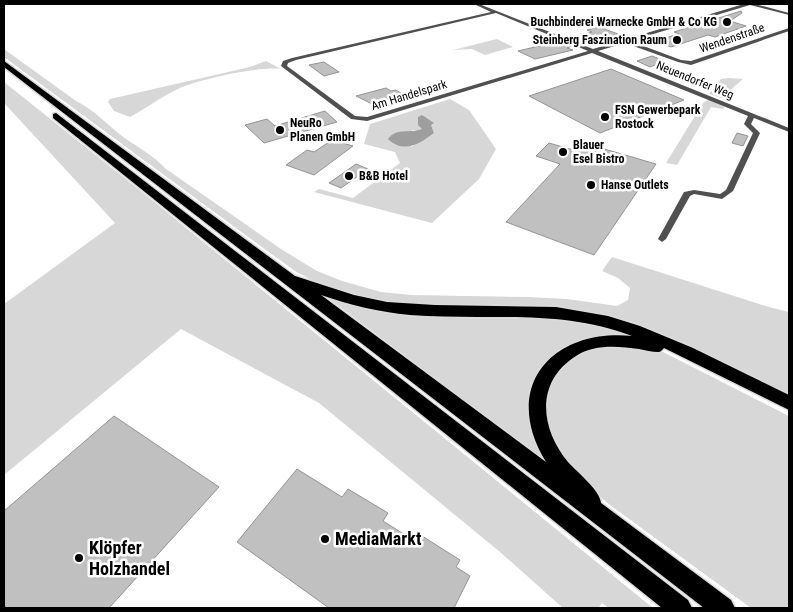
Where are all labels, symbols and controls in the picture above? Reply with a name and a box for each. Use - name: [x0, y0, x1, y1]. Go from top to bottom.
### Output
- place label: Buchbinderei Warnecke GmbH & Co KG: [531, 15, 717, 29]
- marker: Buchbinderei Warnecke GmbH & Co KG: [721, 16, 733, 28]
- street label: Wendenstraße: [698, 20, 767, 56]
- place label: Steinberg Faszination Raum: [533, 33, 667, 47]
- marker: Steinberg Faszination Raum: [671, 34, 683, 46]
- street label: Neuendorfer Weg: [654, 58, 736, 102]
- street label: Am Handelspark: [370, 77, 449, 113]
- place label: FSN Gewerbepark Rostock: [615, 103, 701, 131]
- marker: FSN Gewerbepark Rostock: [599, 111, 611, 123]
- place label: NeuRo Planen GmbH: [290, 116, 355, 144]
- marker: NeuRo Planen GmbH: [274, 124, 286, 136]
- place label: Blauer Esel Bistro: [573, 138, 625, 166]
- marker: Blauer Esel Bistro: [557, 146, 569, 158]
- place label: B&B Hotel: [359, 169, 408, 183]
- marker: B&B Hotel: [343, 170, 355, 182]
- place label: Hanse Outlets: [601, 178, 669, 192]
- marker: Hanse Outlets: [585, 179, 597, 191]
- place label: MediaMarkt: [335, 528, 422, 549]
- marker: MediaMarkt: [319, 533, 331, 545]
- place label: Klöpfer Holzhandel: [89, 537, 170, 579]
- marker: Klöpfer Holzhandel: [73, 552, 85, 564]

